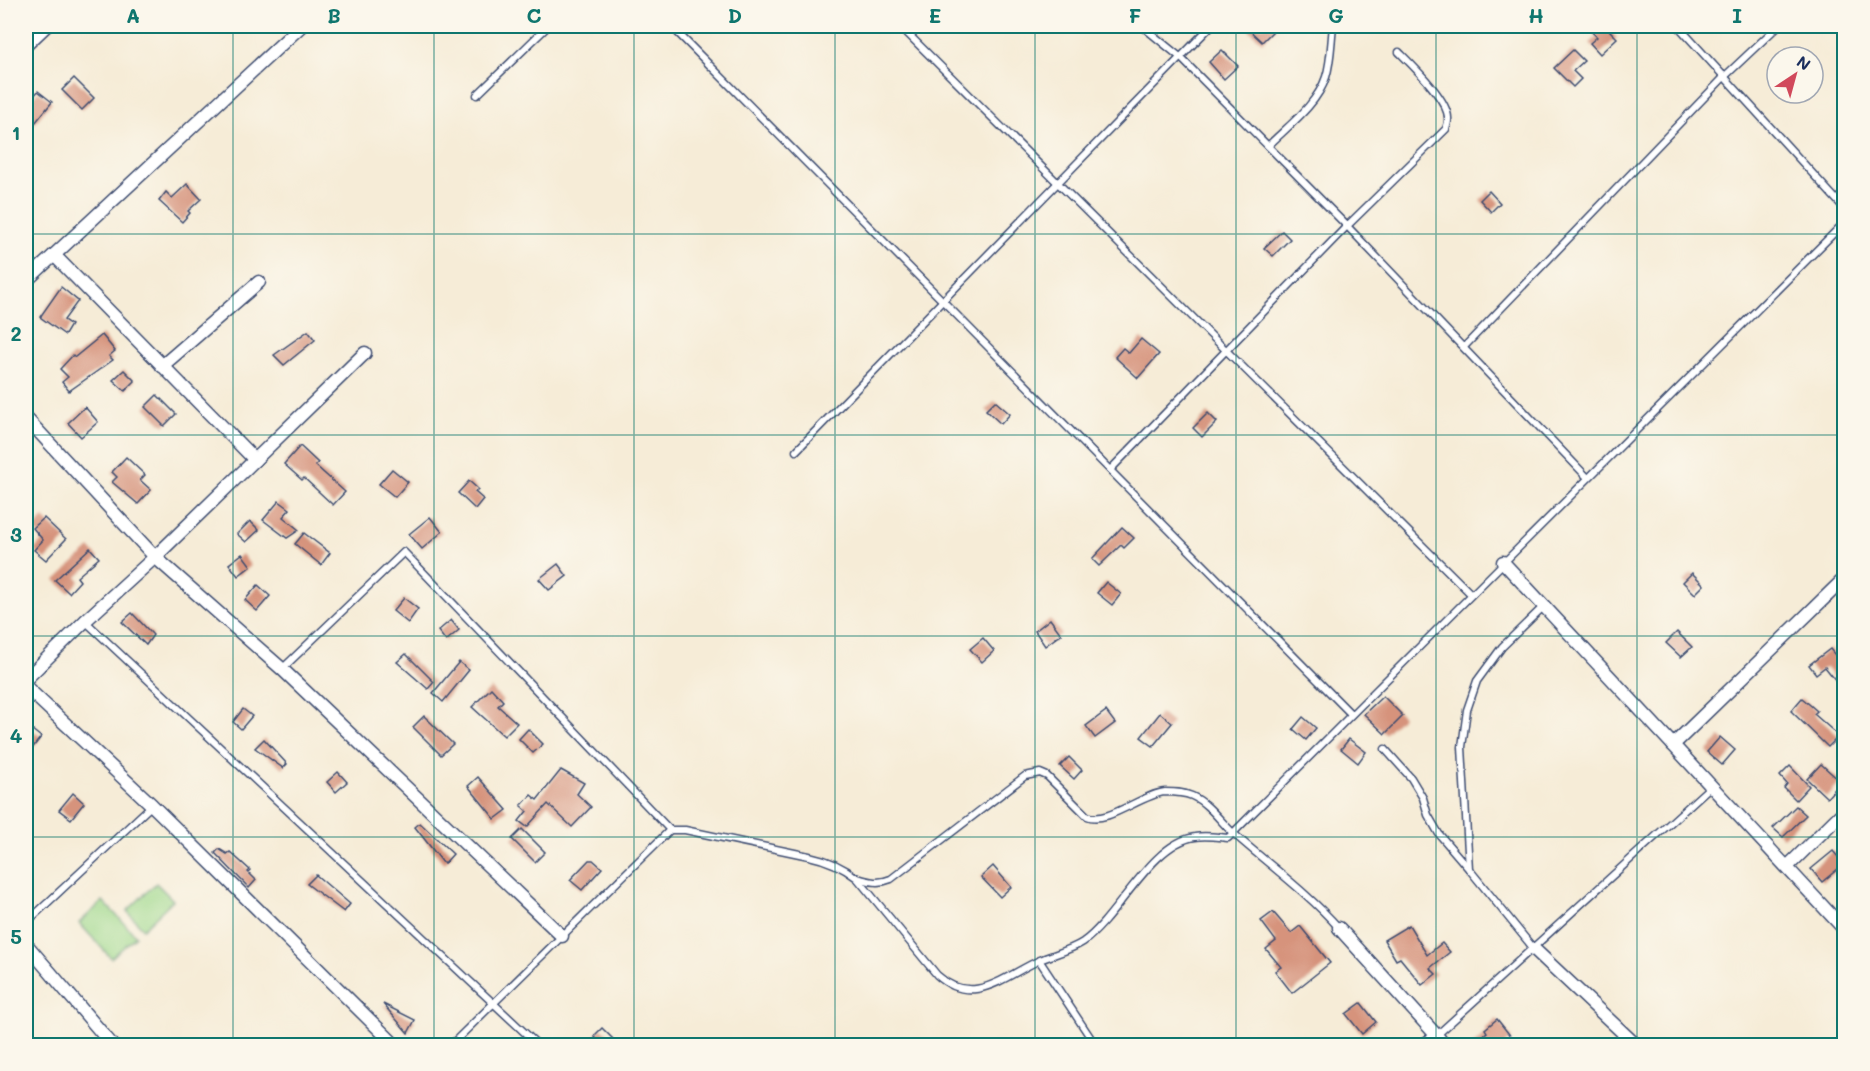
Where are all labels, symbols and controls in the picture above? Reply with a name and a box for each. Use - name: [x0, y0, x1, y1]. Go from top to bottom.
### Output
- text: A: [126, 2, 140, 28]
- text: B: [327, 2, 341, 28]
- text: C: [527, 2, 542, 28]
- text: D: [728, 2, 742, 28]
- text: E: [929, 2, 941, 28]
- text: F: [1129, 2, 1142, 28]
- text: G: [1328, 2, 1344, 28]
- text: H: [1528, 2, 1544, 28]
- text: I: [1732, 2, 1742, 28]
- north arrow: [1765, 45, 1825, 105]
- text: N: [1793, 50, 1815, 75]
- text: 1: [12, 119, 20, 145]
- text: 2: [10, 320, 22, 346]
- text: 3: [10, 521, 22, 547]
- text: 4: [10, 722, 23, 748]
- text: 5: [10, 923, 22, 949]

